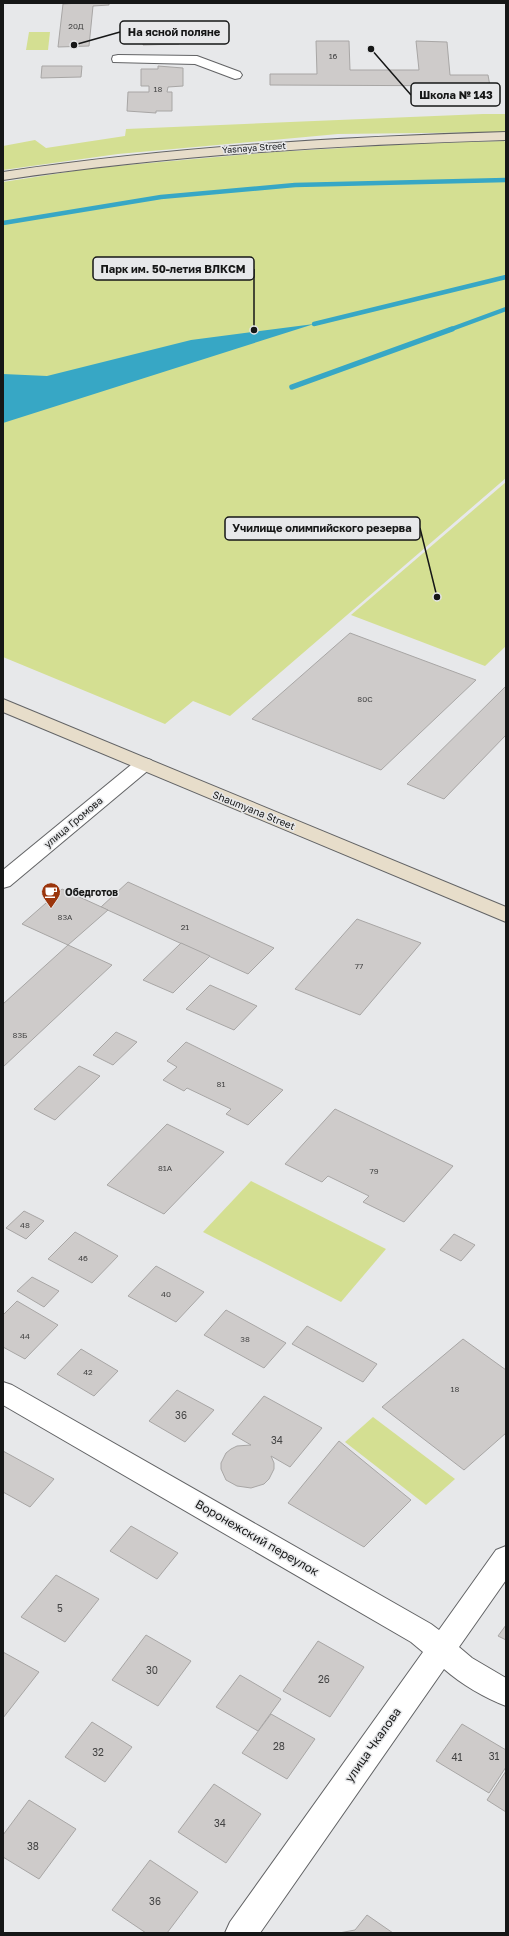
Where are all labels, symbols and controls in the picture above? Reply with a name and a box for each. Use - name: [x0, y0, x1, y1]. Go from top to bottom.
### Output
- house number: 20Д: [68, 21, 84, 31]
- callout: На ясной поляне: [120, 21, 229, 44]
- text: На ясной поляне: [128, 25, 221, 38]
- house number: 16: [329, 51, 338, 61]
- callout: Школа № 143: [411, 83, 500, 106]
- house number: 18: [154, 84, 162, 94]
- text: Школа № 143: [419, 88, 493, 101]
- street label: Yasnaya Street: [222, 140, 287, 155]
- callout: Парк им. 50-летия ВЛКСМ: [93, 257, 254, 280]
- text: Парк им. 50-летия ВЛКСМ: [101, 262, 246, 275]
- callout: Училище олимпийского резерва: [225, 517, 420, 540]
- text: Училище олимпийского резерва: [232, 521, 412, 534]
- house number: 80С: [357, 694, 373, 704]
- street label: Shaumyana Street: [211, 788, 297, 832]
- street label: улица Громова: [41, 794, 105, 850]
- cafe icon: Обедготов: [40, 881, 62, 909]
- place label: Обедготов: [65, 886, 118, 898]
- house number: 83А: [58, 912, 73, 922]
- house number: 21: [181, 922, 189, 932]
- house number: 77: [355, 961, 363, 971]
- house number: 83Б: [13, 1030, 27, 1040]
- house number: 81: [217, 1079, 225, 1089]
- house number: 81А: [158, 1163, 173, 1173]
- house number: 79: [369, 1166, 379, 1176]
- house number: 48: [20, 1220, 30, 1230]
- house number: 46: [78, 1253, 88, 1263]
- house number: 40: [161, 1289, 171, 1299]
- house number: 44: [20, 1331, 30, 1341]
- house number: 38: [240, 1334, 250, 1344]
- house number: 42: [83, 1367, 93, 1377]
- house number: 18: [451, 1384, 459, 1394]
- house number: 36: [175, 1409, 187, 1421]
- house number: 34: [271, 1434, 283, 1446]
- street label: Воронежский переулок: [193, 1496, 322, 1579]
- house number: 5: [57, 1602, 63, 1614]
- house number: 30: [146, 1664, 158, 1676]
- house number: 26: [318, 1673, 330, 1685]
- street label: улица Чкалова: [341, 1705, 404, 1785]
- house number: 28: [273, 1740, 285, 1752]
- house number: 32: [92, 1746, 104, 1758]
- house number: 31: [489, 1750, 499, 1762]
- house number: 41: [452, 1751, 463, 1763]
- house number: 34: [214, 1817, 226, 1829]
- house number: 38: [27, 1840, 39, 1852]
- house number: 36: [149, 1895, 161, 1907]

